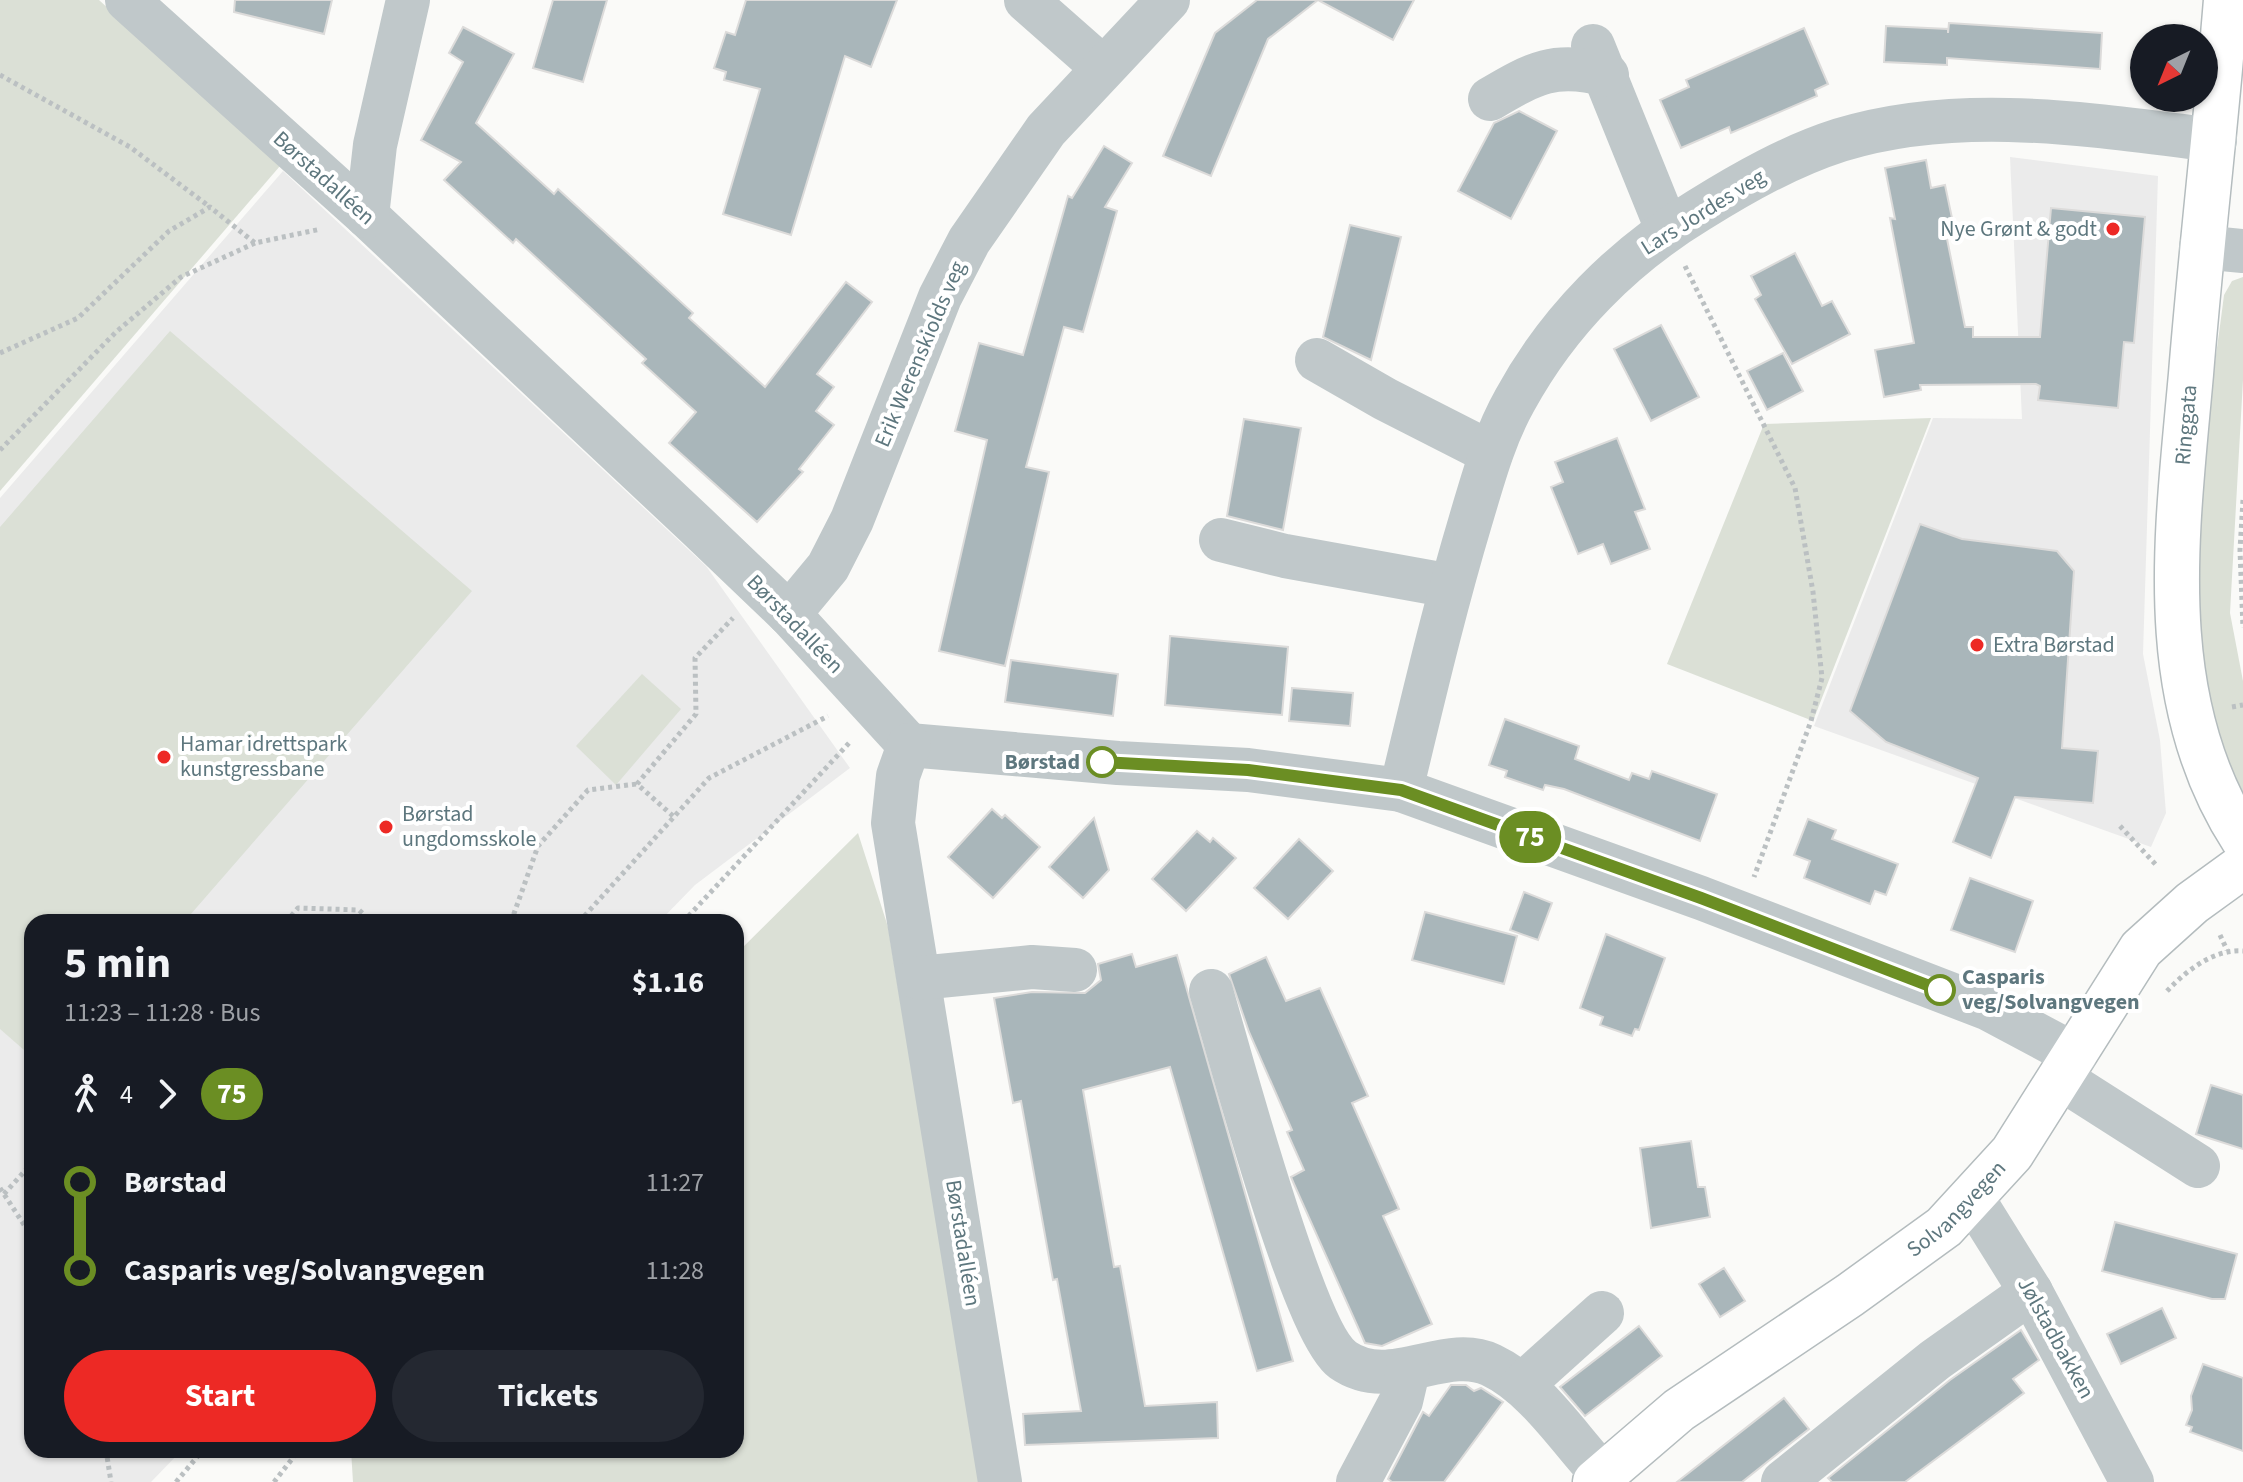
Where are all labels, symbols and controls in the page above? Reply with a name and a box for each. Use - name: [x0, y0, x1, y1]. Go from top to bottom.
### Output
- north arrow: [2130, 24, 2218, 112]
- map controls: [2130, 24, 2218, 112]
- street label: Børstadalléen: [266, 123, 382, 233]
- street label: Lars Jordes veg: [1635, 161, 1771, 263]
- place label: Nye Grønt & godt: [1940, 213, 2098, 245]
- marker: Nye Grønt & godt: [2104, 220, 2122, 238]
- street label: Erik Werenskiolds veg: [866, 256, 974, 452]
- street label: Ringgata: [2167, 383, 2205, 467]
- street label: Børstadalléen: [739, 567, 851, 681]
- place label: Extra Børstad: [1993, 629, 2115, 661]
- marker: Extra Børstad: [1968, 636, 1986, 654]
- place label: Hamar idrettspark kunstgressbane: [180, 728, 348, 785]
- place label: Børstad: [1004, 746, 1080, 778]
- marker: Børstad: [1087, 747, 1117, 777]
- marker: Hamar idrettspark kunstgressbane: [155, 748, 173, 766]
- place label: Børstad ungdomsskole: [402, 798, 537, 855]
- line badge: 75: [1494, 811, 1566, 863]
- text: 75: [1515, 817, 1545, 857]
- marker: Børstad ungdomsskole: [377, 818, 395, 836]
- text: 5 min: [64, 932, 171, 995]
- text: $1.16: [632, 961, 704, 1004]
- place label: Casparis veg/Solvangvegen: [1962, 961, 2140, 1018]
- marker: Casparis veg/Solvangvegen: [1925, 975, 1955, 1005]
- text: 11:23 – 11:28 · Bus: [64, 994, 260, 1031]
- icon: walk: [64, 1072, 108, 1116]
- icon: forward: [145, 1072, 189, 1116]
- text: 75: [217, 1074, 247, 1114]
- text: 4: [120, 1076, 133, 1113]
- street label: Solvangvegen: [1900, 1153, 2013, 1265]
- text: Børstad: [124, 1161, 227, 1204]
- text: 11:27: [646, 1164, 704, 1201]
- street label: Børstadalléen: [937, 1177, 989, 1309]
- text: Casparis veg/Solvangvegen: [124, 1249, 485, 1292]
- text: 11:28: [646, 1252, 704, 1289]
- street label: Jølstadbakken: [2009, 1271, 2103, 1405]
- button: Start: [64, 1350, 376, 1442]
- button: Tickets: [392, 1350, 704, 1442]

